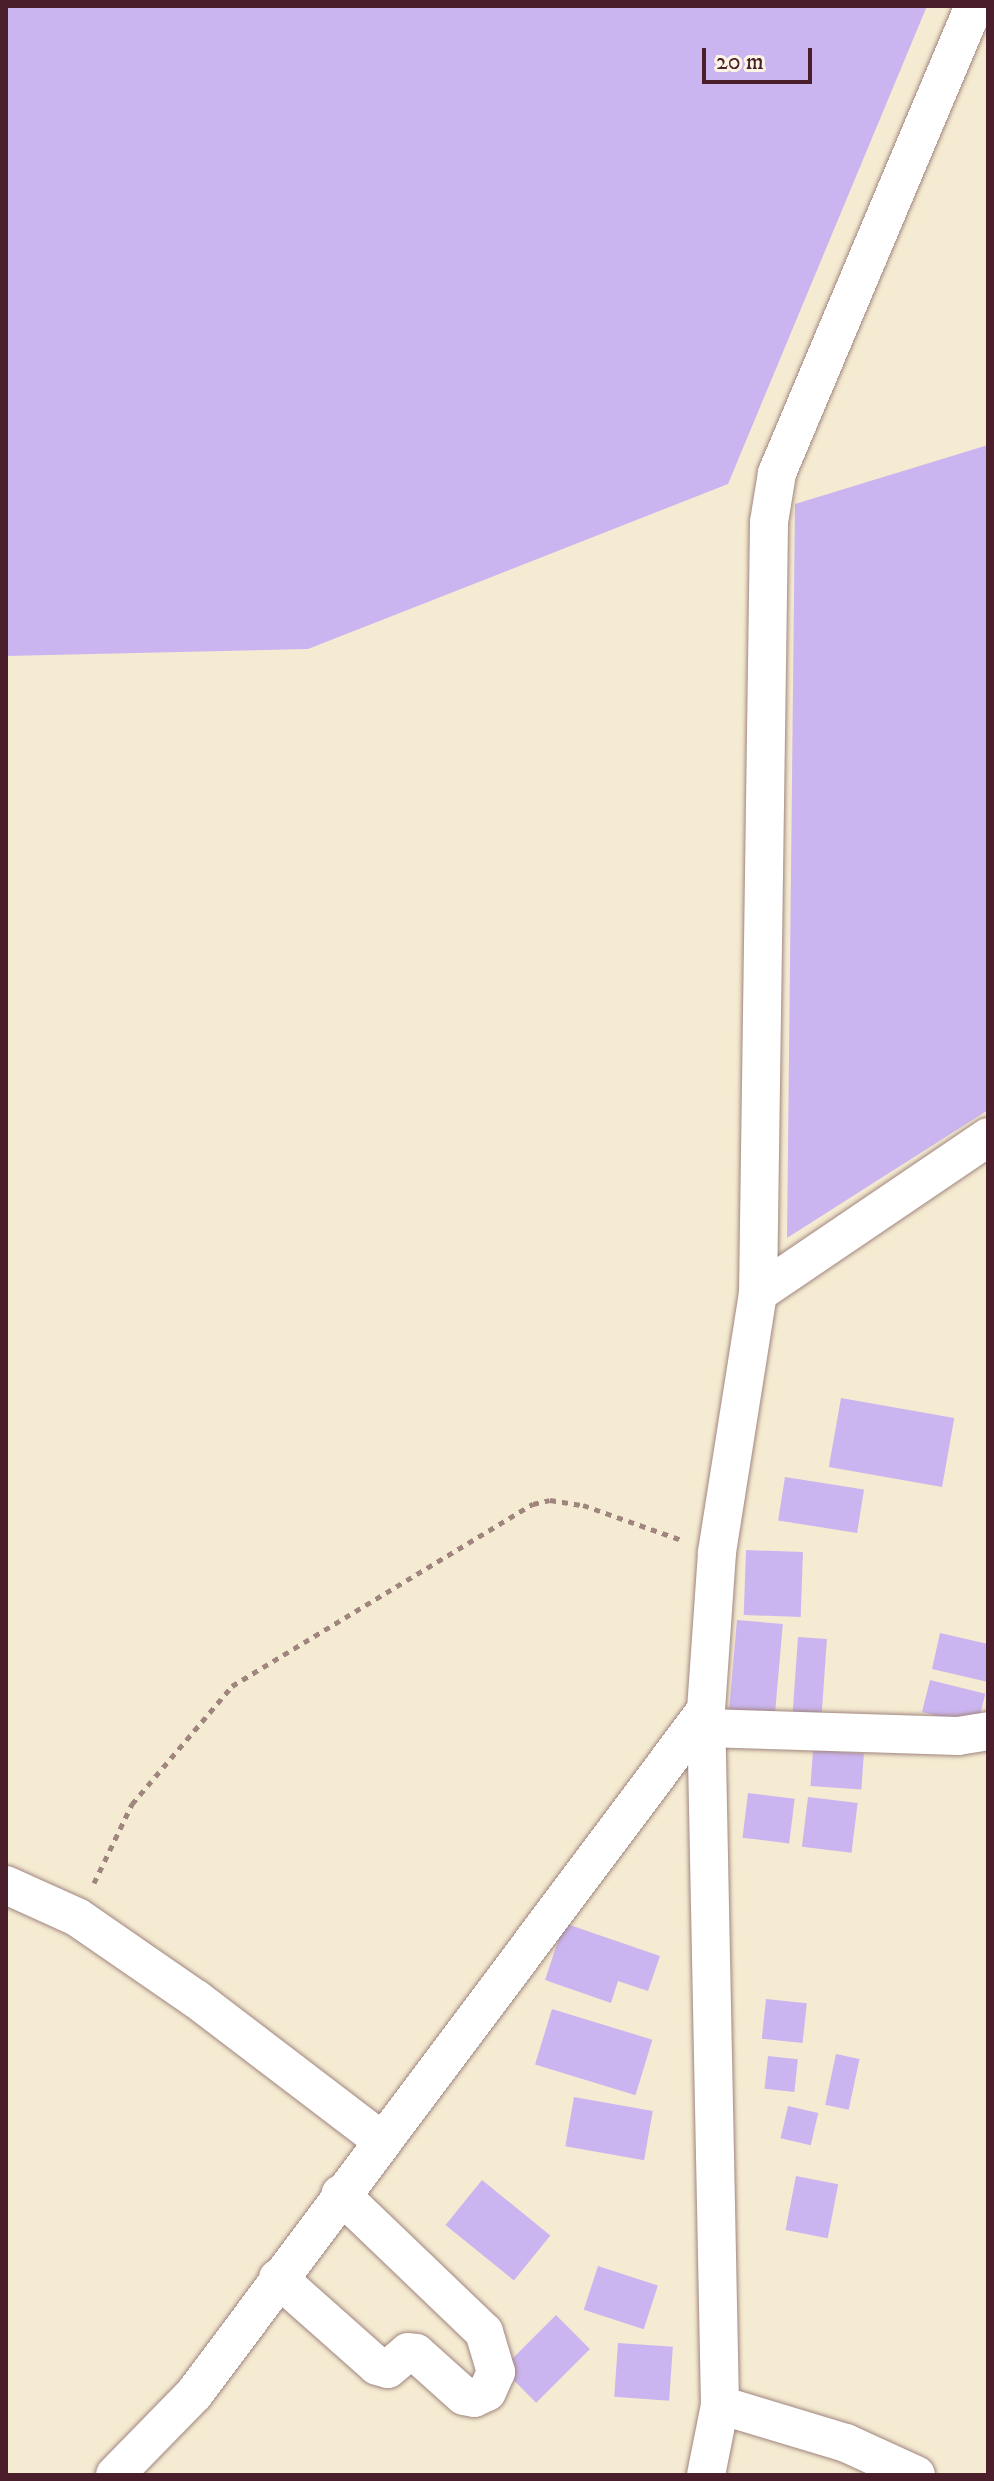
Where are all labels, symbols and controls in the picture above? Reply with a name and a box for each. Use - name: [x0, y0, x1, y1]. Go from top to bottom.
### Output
- scale bar: [706, 32, 816, 82]
- text: 20 m: [716, 47, 764, 77]

